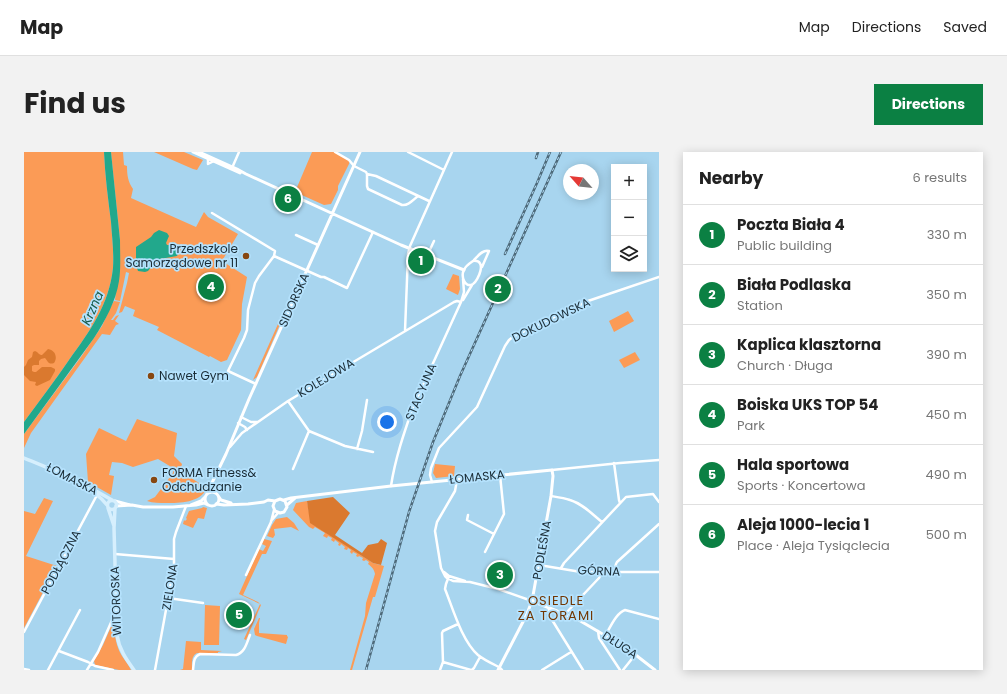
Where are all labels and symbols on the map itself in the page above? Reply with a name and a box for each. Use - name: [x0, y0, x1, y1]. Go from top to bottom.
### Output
- north arrow: [563, 164, 599, 200]
- pin: 6: [275, 184, 301, 214]
- place label: Przedszkole Samorządowe nr 11: [125, 240, 238, 271]
- pin: 1: [408, 246, 434, 276]
- marker: Przedszkole Samorządowe nr 11: [241, 251, 251, 261]
- street label: SIDORSKA: [274, 270, 313, 330]
- pin: 4: [198, 272, 224, 302]
- pin: 2: [485, 274, 511, 304]
- water label: Krzna: [77, 288, 108, 328]
- street label: DOKUDOWSKA: [509, 293, 593, 346]
- street label: KOLEJOWA: [294, 354, 357, 401]
- street label: STACYJNA: [401, 361, 440, 423]
- place label: Nawet Gym: [159, 367, 229, 384]
- marker: Nawet Gym: [146, 371, 156, 381]
- your location: [377, 412, 397, 432]
- street label: ŁOMASKA: [44, 458, 101, 499]
- place label: FORMA Fitness& Odchudzanie: [162, 464, 256, 495]
- street label: ŁOMASKA: [449, 465, 505, 488]
- marker: FORMA Fitness& Odchudzanie: [149, 475, 159, 485]
- street label: PODLEŚNA: [528, 519, 555, 581]
- street label: PODŁĄCZNA: [37, 527, 85, 597]
- pin: 3: [487, 560, 513, 590]
- street label: GÓRNA: [577, 561, 621, 580]
- street label: ZIELONA: [157, 563, 182, 611]
- street label: WITOROSKA: [106, 566, 125, 636]
- district label: OSIEDLE ZA TORAMI: [518, 591, 594, 625]
- pin: 5: [226, 600, 252, 630]
- street label: DŁUGA: [599, 627, 641, 662]

